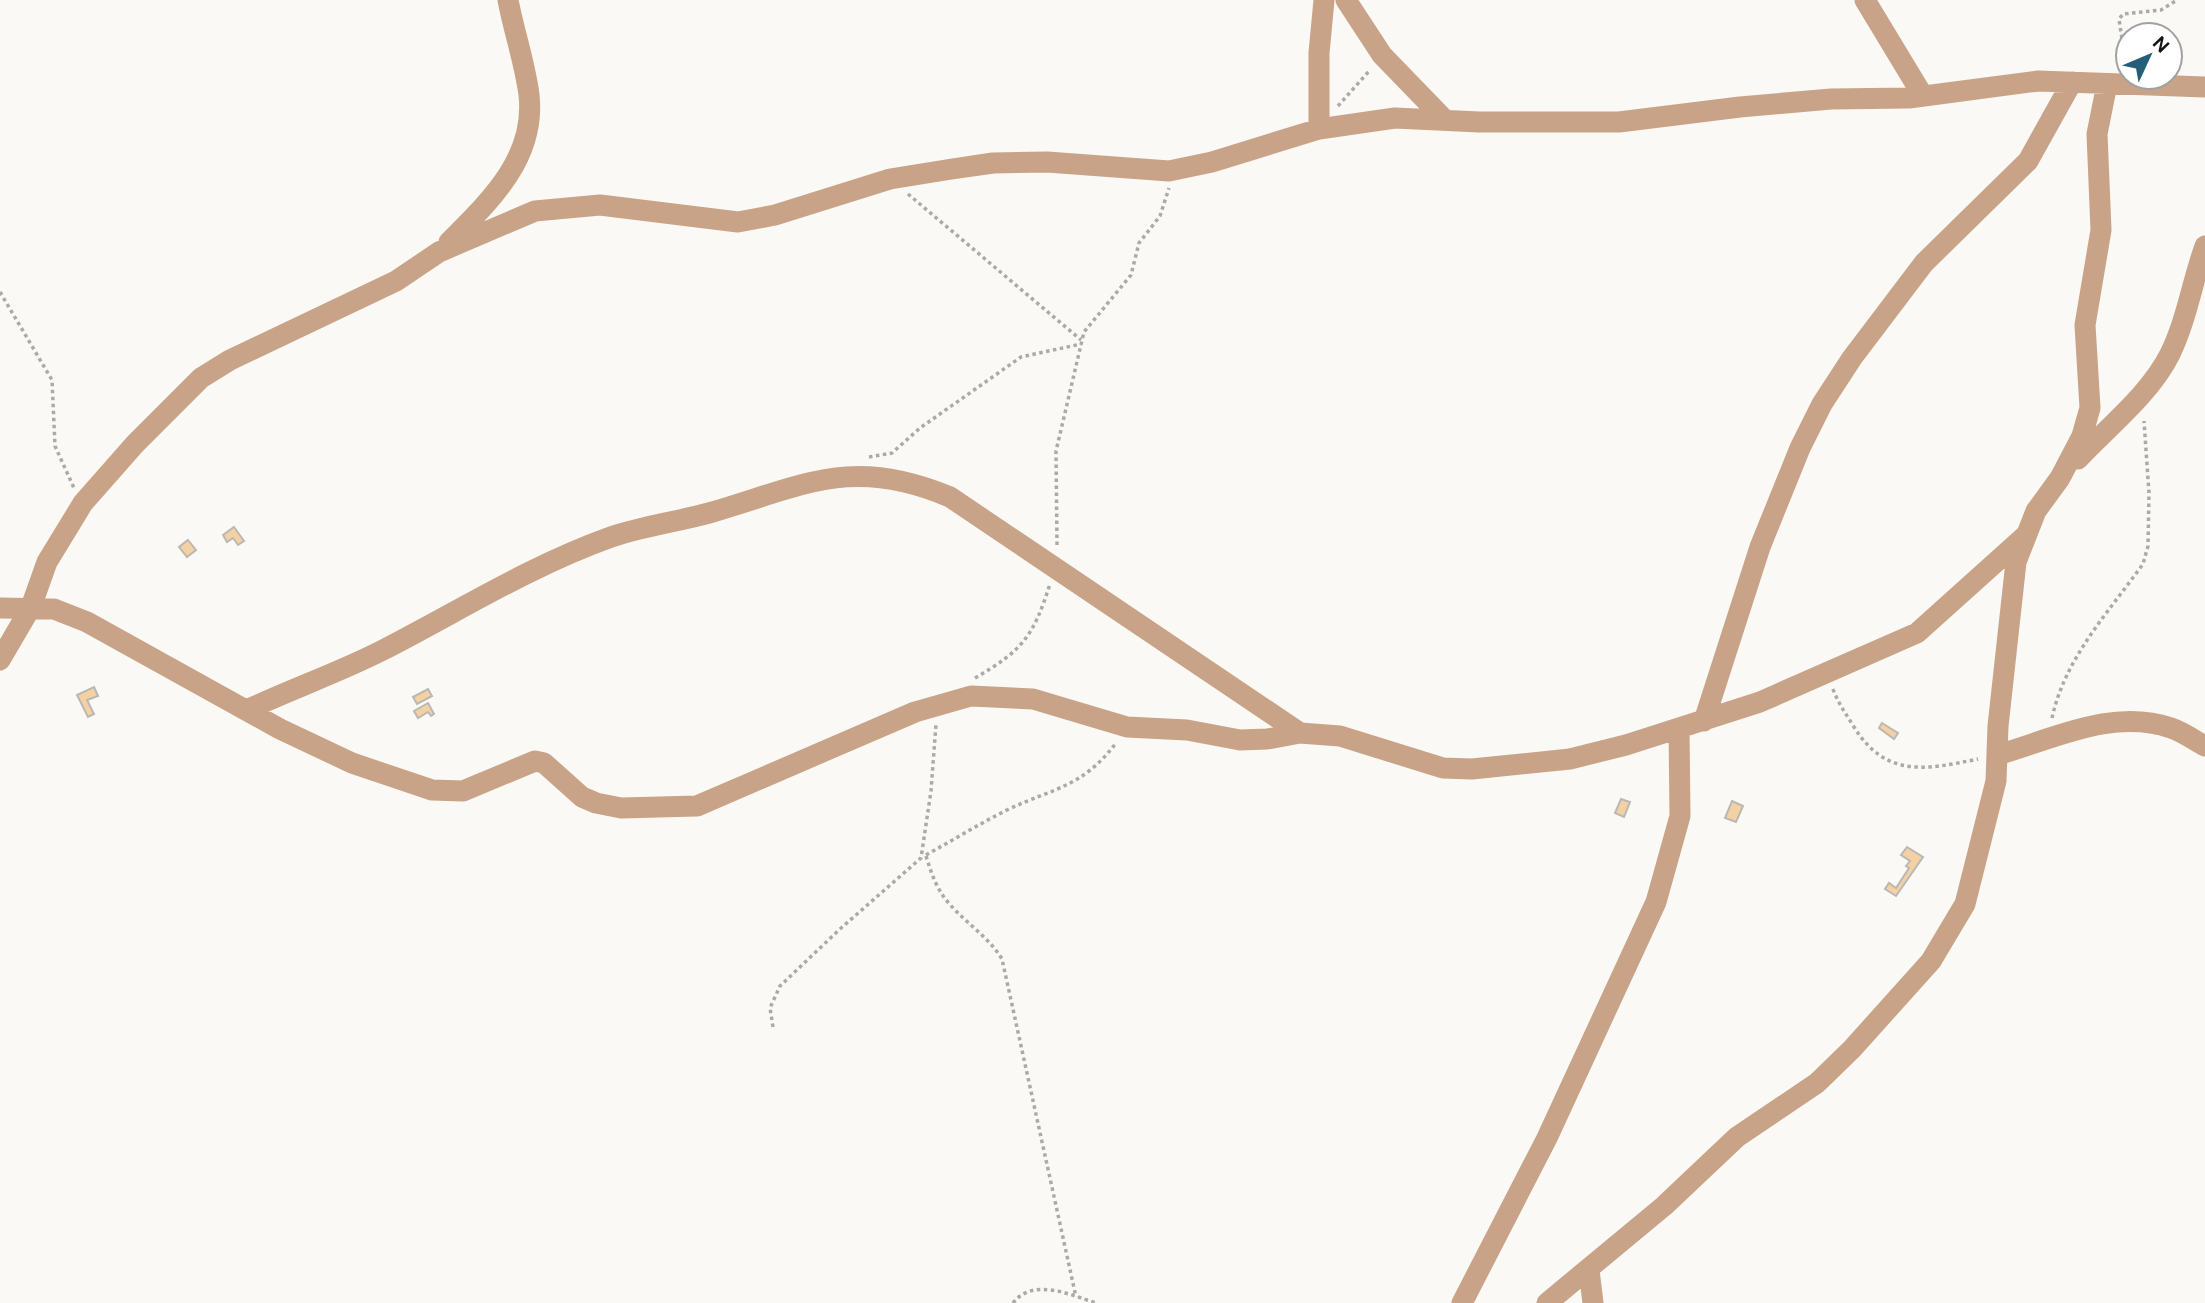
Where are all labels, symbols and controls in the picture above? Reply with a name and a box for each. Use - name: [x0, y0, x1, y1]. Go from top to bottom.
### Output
- north arrow: [2114, 21, 2184, 91]
- text: N: [2147, 31, 2175, 58]

